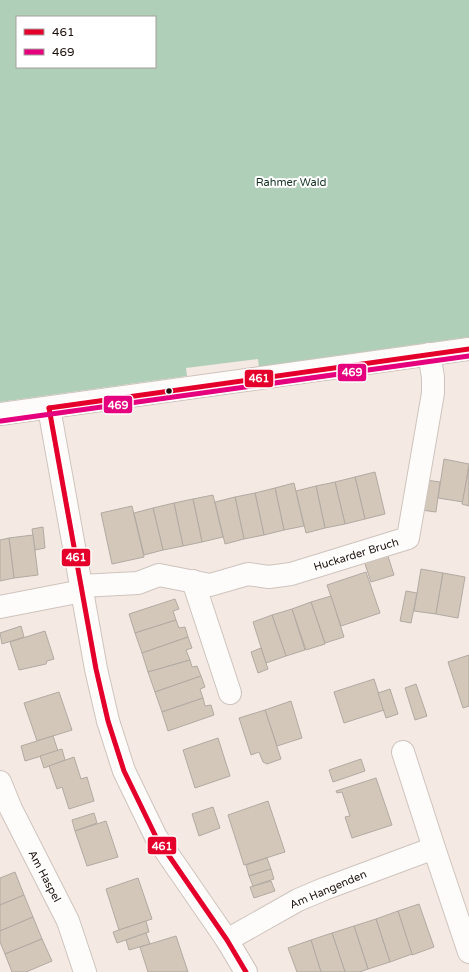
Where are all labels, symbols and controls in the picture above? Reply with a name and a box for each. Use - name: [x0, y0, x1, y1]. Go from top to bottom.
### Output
- legend: [16, 16, 156, 68]
- text: 461: [52, 25, 75, 39]
- text: 469: [52, 45, 75, 59]
- park label: Rahmer Wald: [256, 176, 326, 189]
- line badge: 469: [337, 363, 367, 382]
- text: 469: [342, 366, 362, 379]
- line badge: 461: [244, 369, 274, 388]
- text: 461: [249, 372, 269, 385]
- unlabelled marker: [164, 386, 174, 396]
- line badge: 469: [103, 395, 133, 414]
- text: 469: [108, 399, 128, 412]
- street label: Huckarder Bruch: [312, 535, 400, 574]
- line badge: 461: [61, 548, 91, 567]
- text: 461: [66, 551, 86, 564]
- line badge: 461: [147, 836, 177, 855]
- text: 461: [152, 840, 172, 853]
- street label: Am Haspel: [25, 848, 64, 904]
- street label: Am Hangenden: [288, 867, 368, 911]

